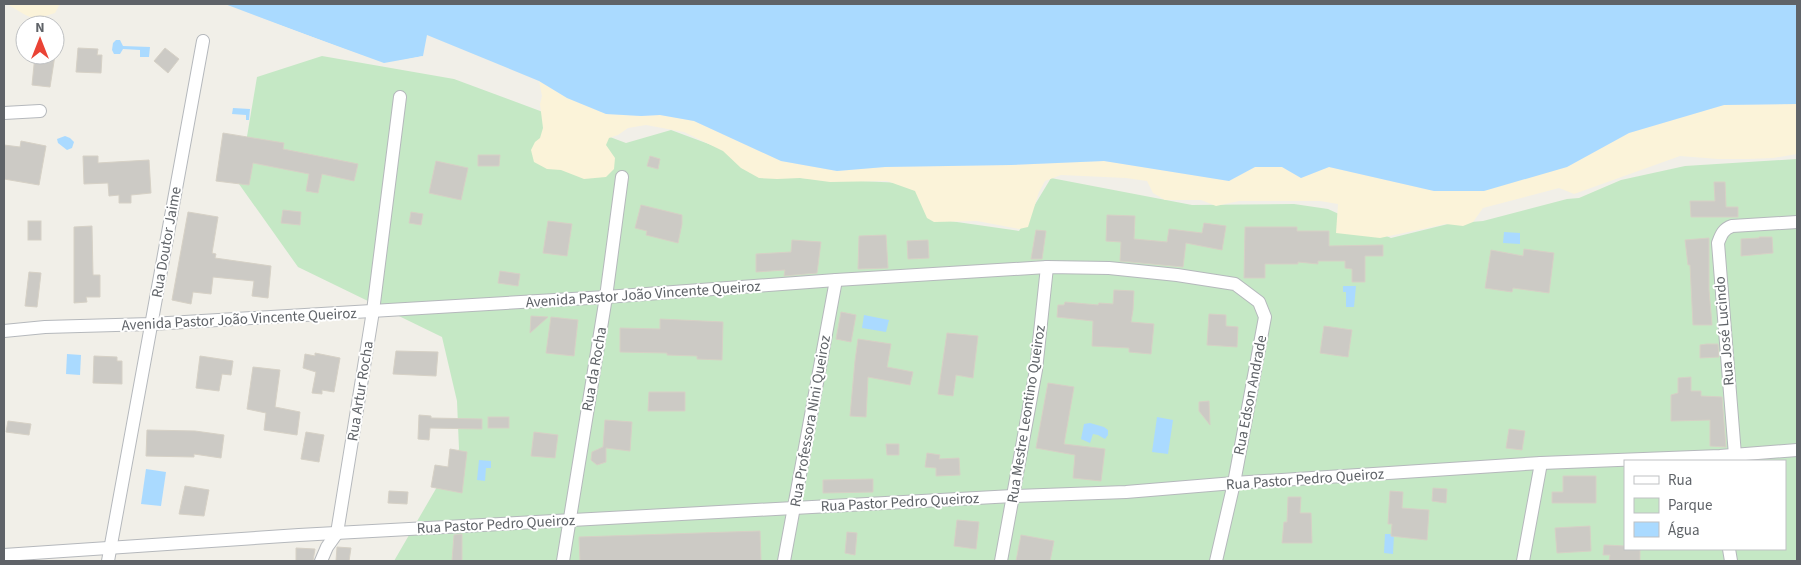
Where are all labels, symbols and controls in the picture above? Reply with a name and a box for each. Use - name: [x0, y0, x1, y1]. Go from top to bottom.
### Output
- north arrow: [15, 15, 65, 65]
- text: N: [35, 18, 45, 38]
- street label: Rua Doutor Jaime: [146, 185, 187, 299]
- street label: Rua José Lucindo: [1709, 275, 1740, 387]
- street label: Avenida Pastor João Vincente Queiroz: [525, 276, 761, 313]
- street label: Avenida Pastor João Vincente Queiroz: [121, 303, 357, 336]
- street label: Rua Mestre Leontino Queiroz: [1002, 324, 1051, 505]
- street label: Rua da Rocha: [577, 325, 612, 413]
- street label: Rua Edson Andrade: [1229, 333, 1272, 457]
- street label: Rua Professora Nini Queiroz: [785, 334, 836, 508]
- street label: Rua Artur Rocha: [342, 339, 379, 443]
- legend: [1624, 460, 1786, 550]
- street label: Rua Pastor Pedro Queiroz: [1225, 463, 1385, 496]
- text: Rua: [1668, 470, 1692, 491]
- street label: Rua Pastor Pedro Queiroz: [820, 488, 980, 517]
- text: Parque: [1668, 495, 1712, 516]
- street label: Rua Pastor Pedro Queiroz: [416, 510, 576, 539]
- text: Água: [1668, 520, 1699, 541]

